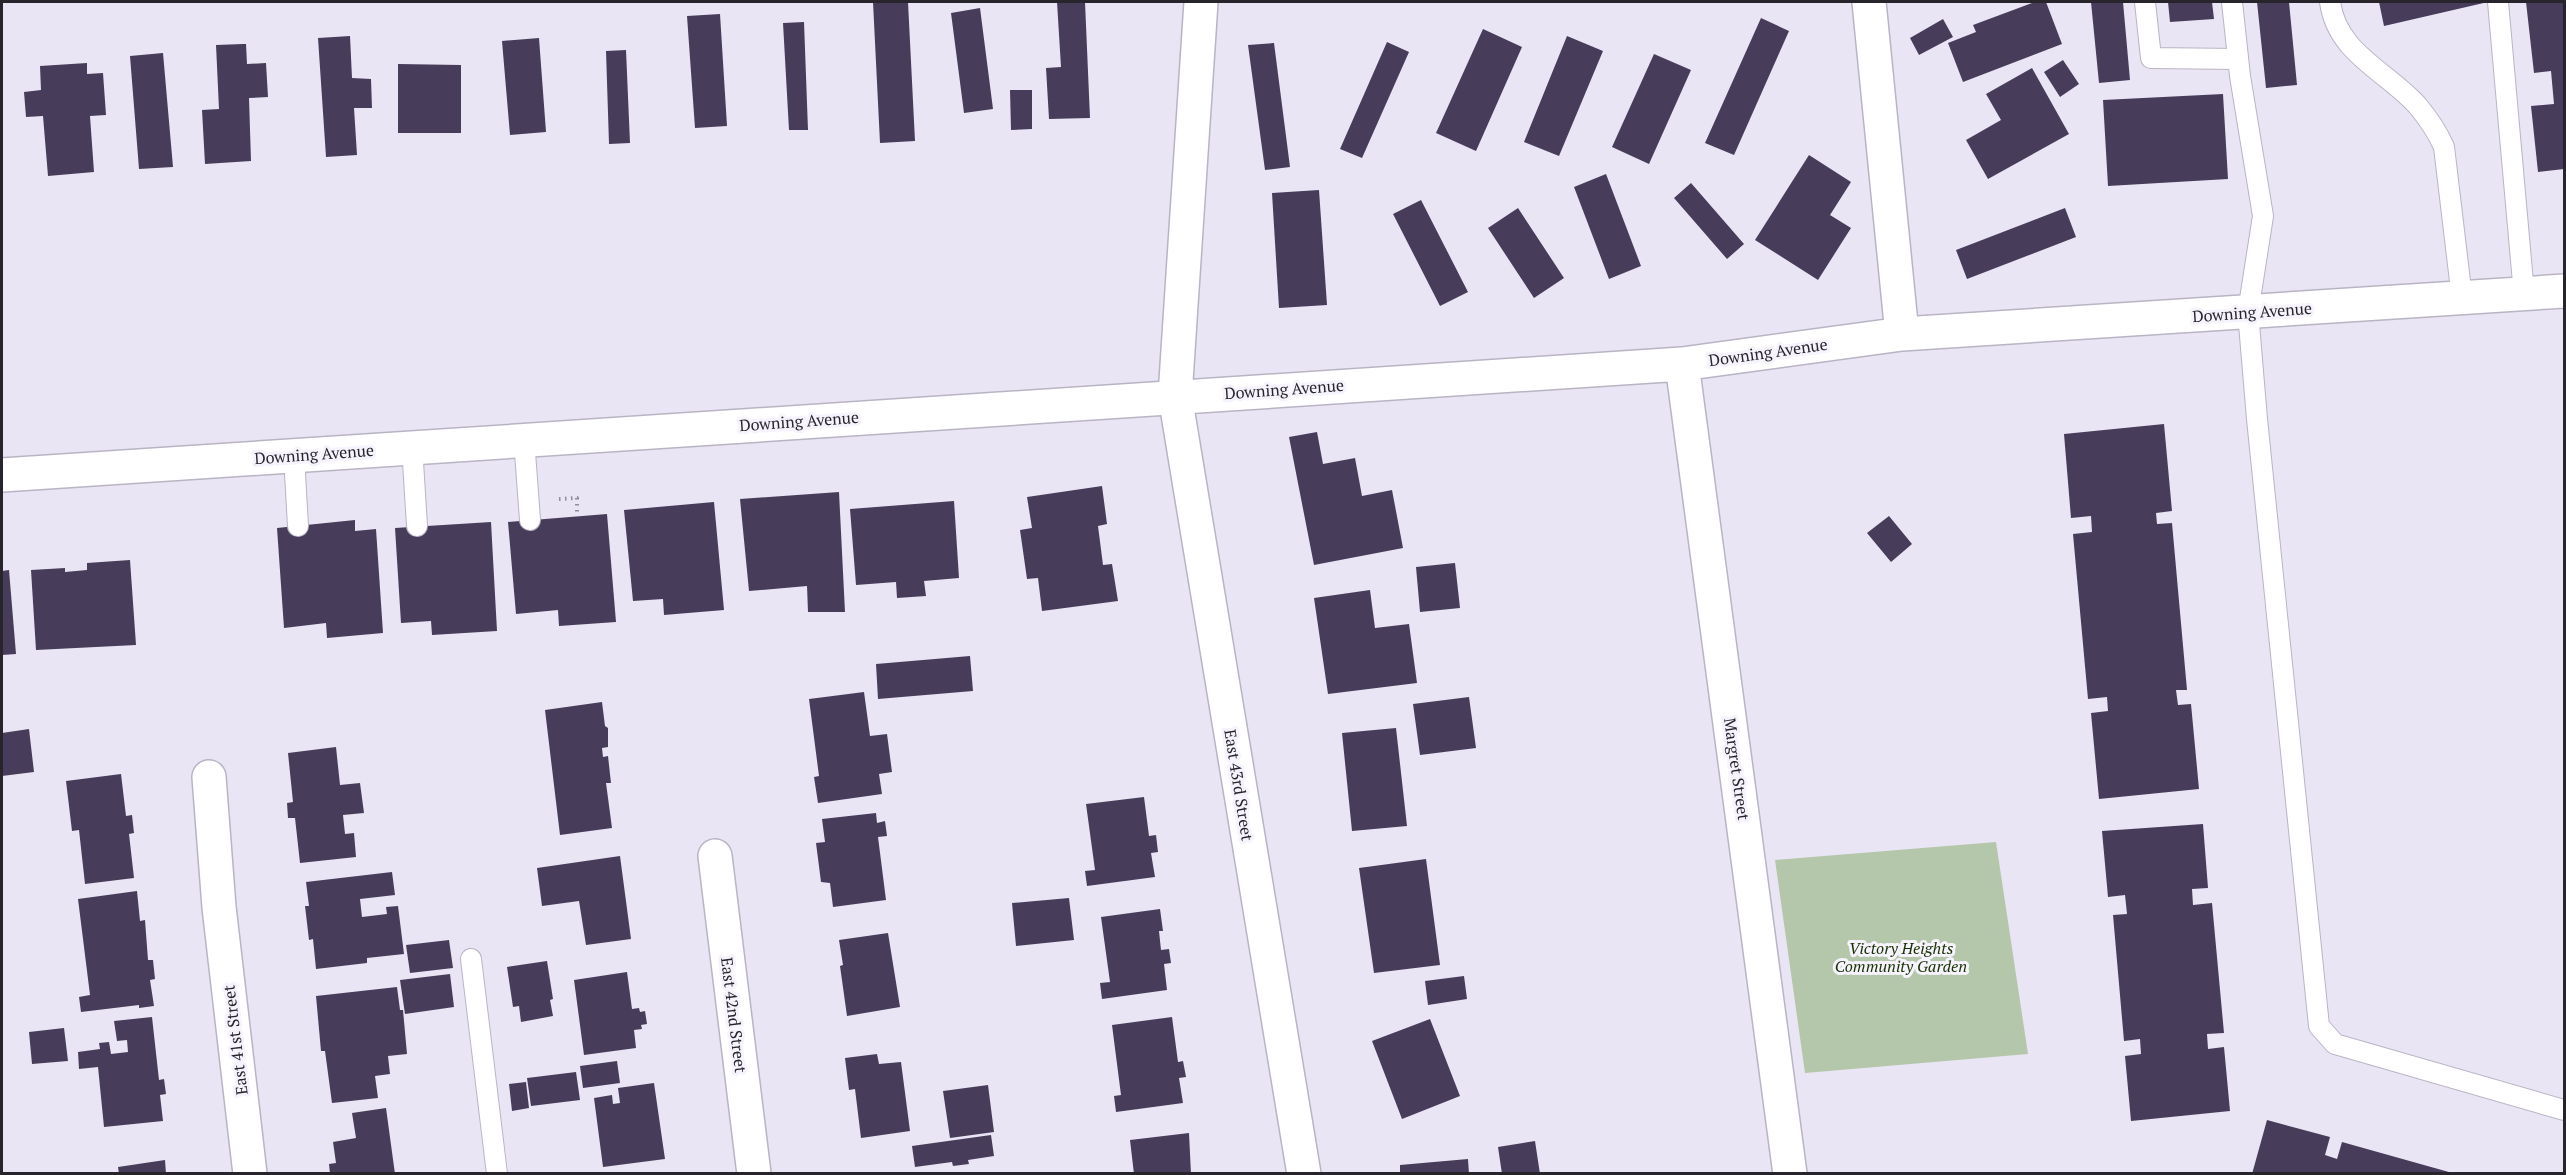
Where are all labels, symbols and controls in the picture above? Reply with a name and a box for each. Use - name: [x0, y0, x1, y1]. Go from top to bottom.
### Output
- street label: Downing Avenue: [2191, 297, 2313, 327]
- street label: Downing Avenue: [1707, 333, 1829, 371]
- street label: Downing Avenue: [1223, 374, 1345, 404]
- street label: Downing Avenue: [738, 406, 860, 436]
- street label: Downing Avenue: [253, 439, 375, 469]
- street label: Margret Street: [1719, 716, 1755, 822]
- street label: East 43rd Street: [1219, 728, 1259, 842]
- park label: Victory Heights Community Garden: [1835, 937, 1967, 977]
- street label: East 42nd Street: [716, 956, 752, 1074]
- street label: East 41st Street: [217, 984, 253, 1096]

